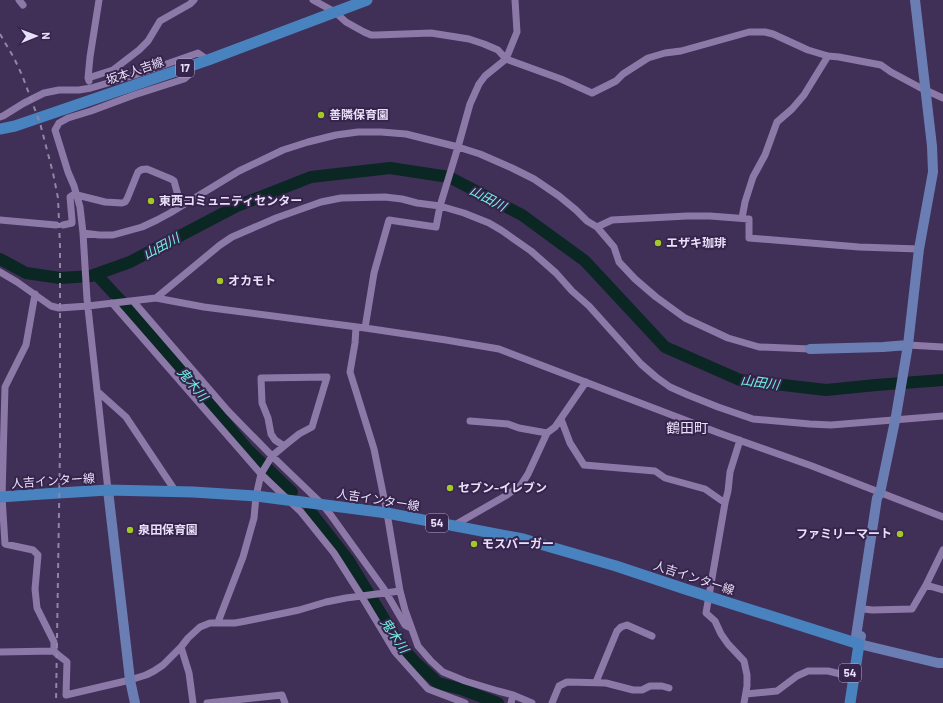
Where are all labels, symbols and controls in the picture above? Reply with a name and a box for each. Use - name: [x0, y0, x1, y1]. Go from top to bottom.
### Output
- north arrow: [16, 16, 56, 56]
- text: N: [40, 32, 53, 40]
- street label: 坂本人吉線: [104, 54, 165, 86]
- road number: 17: [176, 59, 194, 77]
- place label: 善隣保育園: [329, 107, 389, 121]
- marker: 善隣保育園: [316, 110, 326, 120]
- water label: 山田川: [467, 182, 511, 215]
- place label: 東西コミュニティセンター: [159, 193, 302, 207]
- marker: 東西コミュニティセンター: [146, 196, 156, 206]
- water label: 山田川: [140, 229, 184, 262]
- place label: エザキ珈琲: [666, 235, 726, 249]
- marker: エザキ珈琲: [653, 238, 663, 248]
- place label: オカモト: [228, 273, 276, 287]
- marker: オカモト: [215, 276, 225, 286]
- water label: 鬼木川: [174, 364, 213, 406]
- water label: 山田川: [740, 371, 782, 393]
- district label: 鶴田町: [666, 419, 708, 436]
- street label: 人吉インター線: [11, 470, 95, 490]
- place label: セブン-イレブン: [458, 480, 547, 494]
- marker: セブン-イレブン: [445, 483, 455, 493]
- street label: 人吉インター線: [336, 486, 421, 512]
- road number: 54: [426, 514, 448, 532]
- place label: 泉田保育園: [138, 522, 198, 536]
- marker: 泉田保育園: [125, 525, 135, 535]
- place label: ファミリーマート: [796, 526, 892, 540]
- marker: ファミリーマート: [895, 529, 905, 539]
- place label: モスバーガー: [482, 536, 554, 550]
- marker: モスバーガー: [469, 539, 479, 549]
- street label: 人吉インター線: [652, 557, 736, 597]
- water label: 鬼木川: [377, 614, 414, 657]
- road number: 54: [839, 664, 861, 682]

